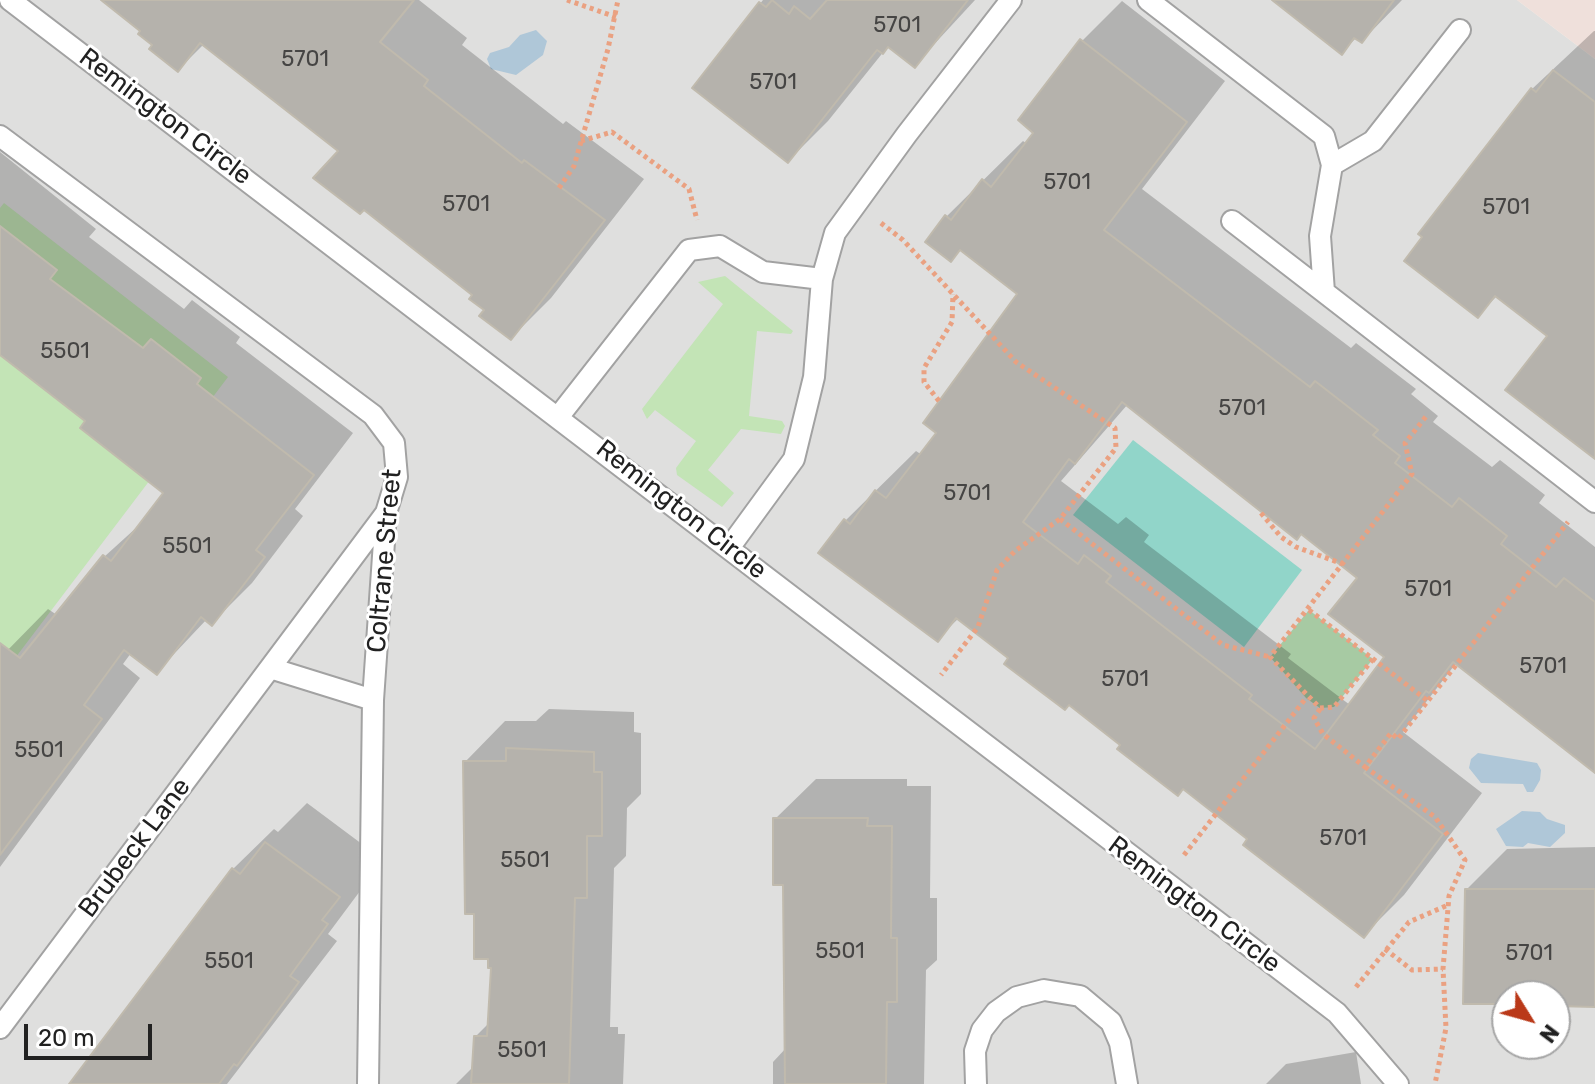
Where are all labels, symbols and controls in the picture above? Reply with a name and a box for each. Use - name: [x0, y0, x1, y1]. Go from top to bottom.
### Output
- house number: 5701: [873, 13, 921, 39]
- street label: Remington Circle: [73, 42, 257, 192]
- house number: 5701: [281, 47, 329, 73]
- house number: 5701: [749, 70, 797, 96]
- house number: 5701: [1043, 170, 1091, 196]
- house number: 5701: [442, 192, 490, 218]
- house number: 5701: [1482, 195, 1530, 221]
- house number: 5501: [40, 339, 90, 365]
- house number: 5701: [1218, 396, 1266, 422]
- street label: Remington Circle: [590, 434, 772, 586]
- street label: Coltrane Street: [361, 468, 409, 654]
- house number: 5701: [943, 481, 991, 507]
- house number: 5501: [162, 534, 212, 560]
- house number: 5701: [1404, 577, 1452, 603]
- house number: 5701: [1519, 654, 1567, 680]
- house number: 5701: [1101, 667, 1149, 693]
- house number: 5501: [14, 738, 64, 764]
- street label: Brubeck Lane: [72, 772, 198, 924]
- house number: 5701: [1319, 826, 1367, 852]
- street label: Remington Circle: [1102, 830, 1286, 980]
- house number: 5501: [500, 848, 550, 874]
- house number: 5501: [815, 939, 865, 965]
- house number: 5701: [1505, 941, 1553, 967]
- house number: 5501: [204, 949, 254, 975]
- north arrow: [1491, 980, 1571, 1060]
- scale bar: [28, 1008, 156, 1058]
- text: N: [1533, 1019, 1565, 1048]
- text: 20 m: [38, 1024, 95, 1052]
- house number: 5501: [497, 1038, 547, 1064]

